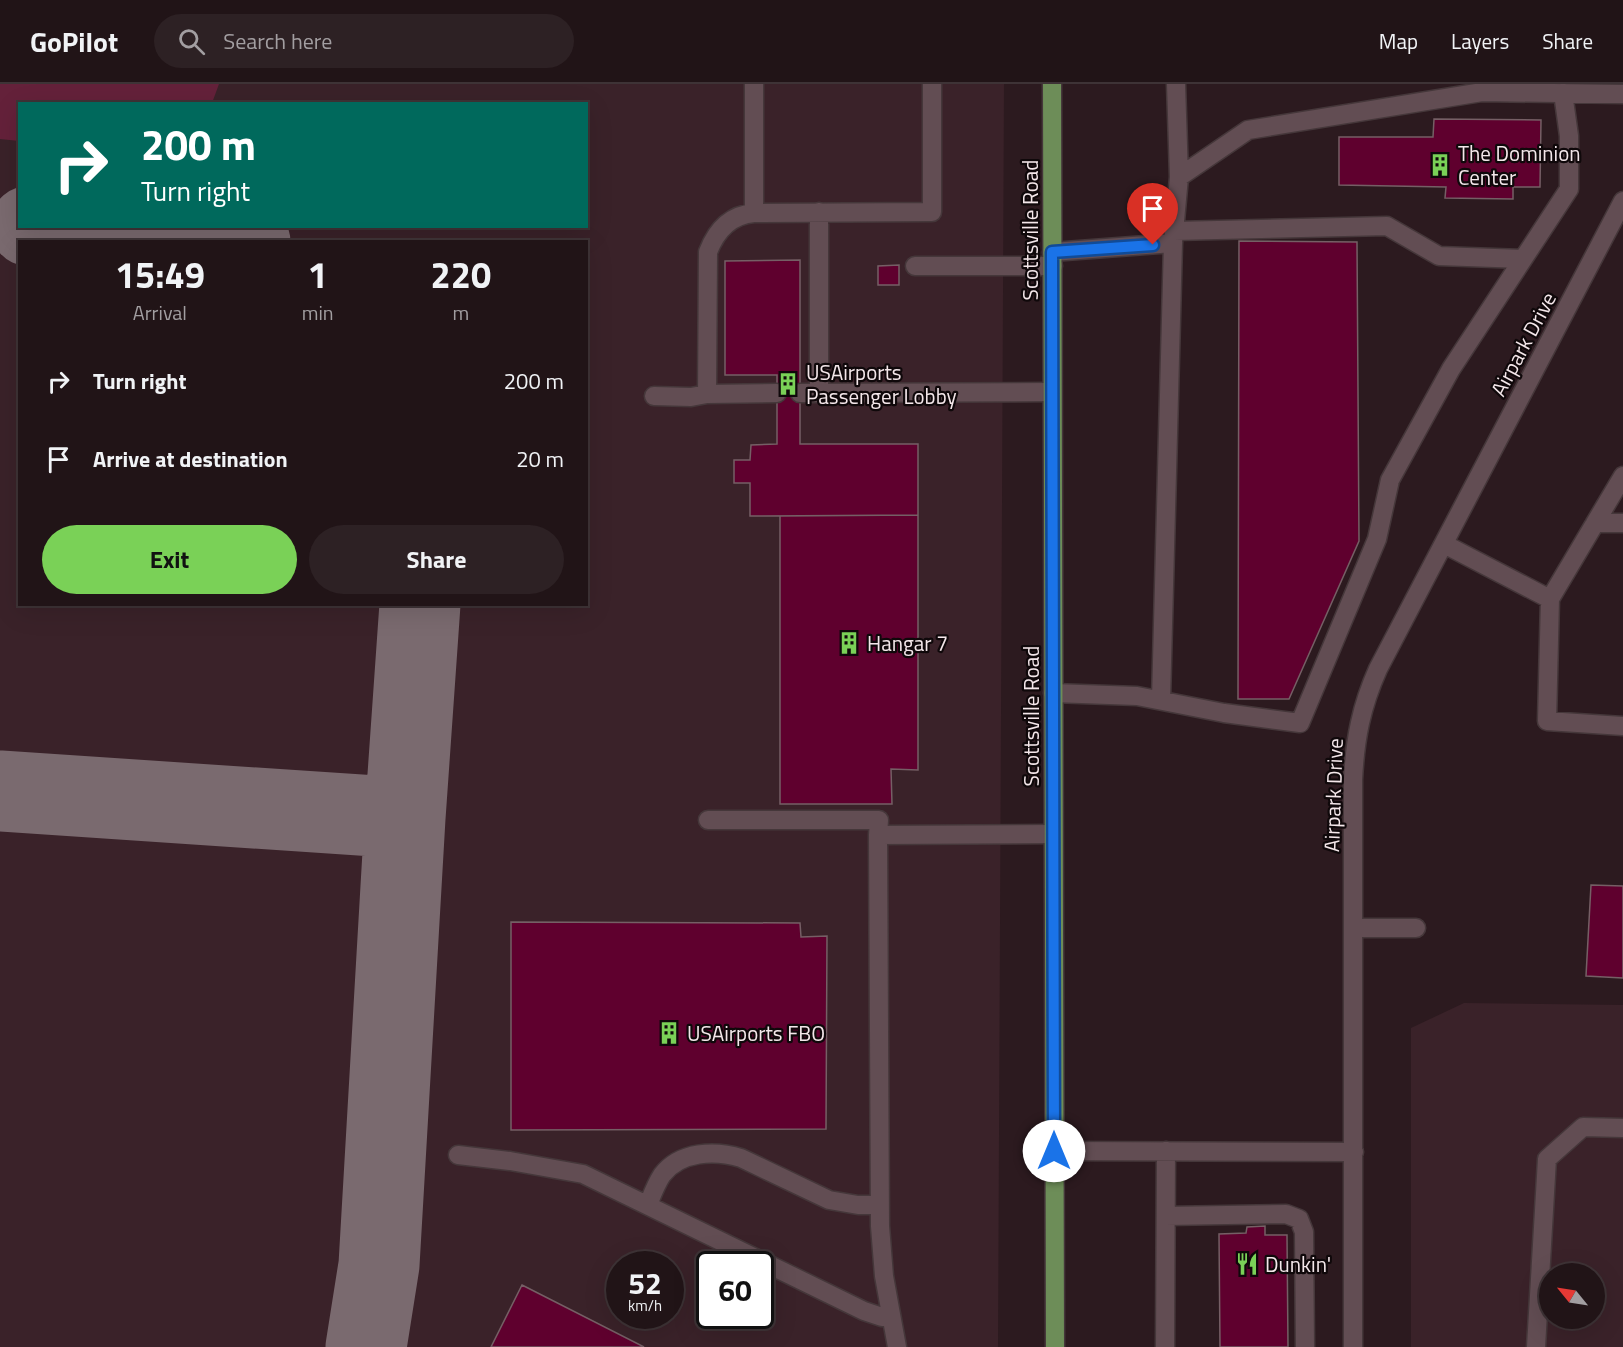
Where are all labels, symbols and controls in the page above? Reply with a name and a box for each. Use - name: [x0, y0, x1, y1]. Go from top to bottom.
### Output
- search box: [154, 14, 574, 68]
- text: GoPilot: [30, 20, 118, 63]
- text: Search here: [223, 24, 332, 58]
- icon: search: [175, 25, 208, 58]
- text: Map: [1379, 25, 1418, 57]
- text: Layers: [1451, 25, 1509, 57]
- text: Share: [1542, 25, 1593, 57]
- text: 200 m: [141, 112, 256, 176]
- icon: right: [42, 126, 120, 204]
- place label: The Dominion Center: [1458, 137, 1581, 193]
- building icon: The Dominion Center: [1427, 152, 1453, 178]
- street label: Scottsville Road: [1014, 160, 1046, 300]
- text: Turn right: [141, 170, 250, 211]
- pin: [1127, 183, 1178, 245]
- icon: arrive: [1136, 192, 1169, 225]
- text: 15:49: [115, 247, 205, 302]
- text: 1: [308, 247, 328, 302]
- text: 220: [431, 247, 491, 302]
- street label: Airpark Drive: [1482, 286, 1564, 402]
- text: Arrival: [133, 297, 187, 328]
- text: min: [302, 297, 334, 328]
- text: m: [452, 297, 469, 328]
- place label: USAirports Passenger Lobby: [806, 356, 957, 412]
- text: Turn right: [93, 364, 187, 398]
- text: 200 m: [504, 364, 564, 398]
- icon: right: [42, 365, 75, 398]
- building icon: USAirports Passenger Lobby: [775, 371, 801, 397]
- text: Arrive at destination: [93, 442, 288, 476]
- text: 20 m: [516, 442, 564, 476]
- icon: arrive: [42, 443, 75, 476]
- button: Exit: [42, 525, 297, 594]
- button: Share: [309, 525, 564, 594]
- place label: Hangar 7: [867, 627, 948, 659]
- building icon: Hangar 7: [836, 630, 862, 656]
- street label: Scottsville Road: [1015, 646, 1047, 786]
- street label: Airpark Drive: [1315, 738, 1351, 852]
- place label: USAirports FBO: [687, 1017, 825, 1049]
- building icon: USAirports FBO: [656, 1020, 682, 1046]
- position arrow: [1022, 1119, 1086, 1183]
- place label: Dunkin': [1265, 1248, 1331, 1280]
- speed limit sign: 60: [696, 1251, 774, 1329]
- restaurant icon: Dunkin': [1234, 1251, 1260, 1277]
- text: 52: [628, 1260, 662, 1306]
- north arrow: [1539, 1263, 1605, 1329]
- map controls: [1539, 1263, 1605, 1329]
- text: km/h: [628, 1294, 662, 1317]

